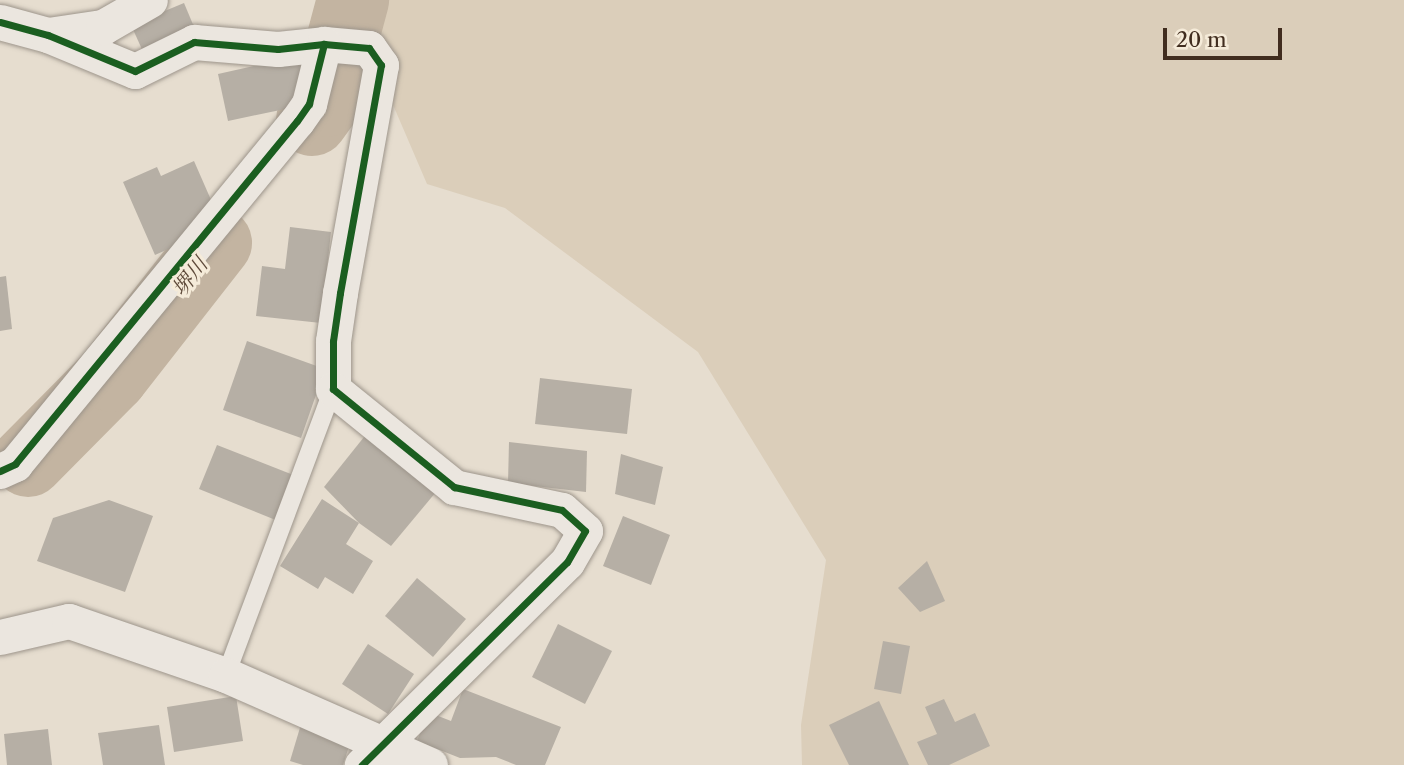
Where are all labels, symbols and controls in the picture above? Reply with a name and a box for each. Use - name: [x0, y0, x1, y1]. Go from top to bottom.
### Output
- scale bar: [1166, 14, 1285, 58]
- text: 20 m: [1176, 27, 1227, 52]
- water label: 堺川: [167, 253, 213, 301]

